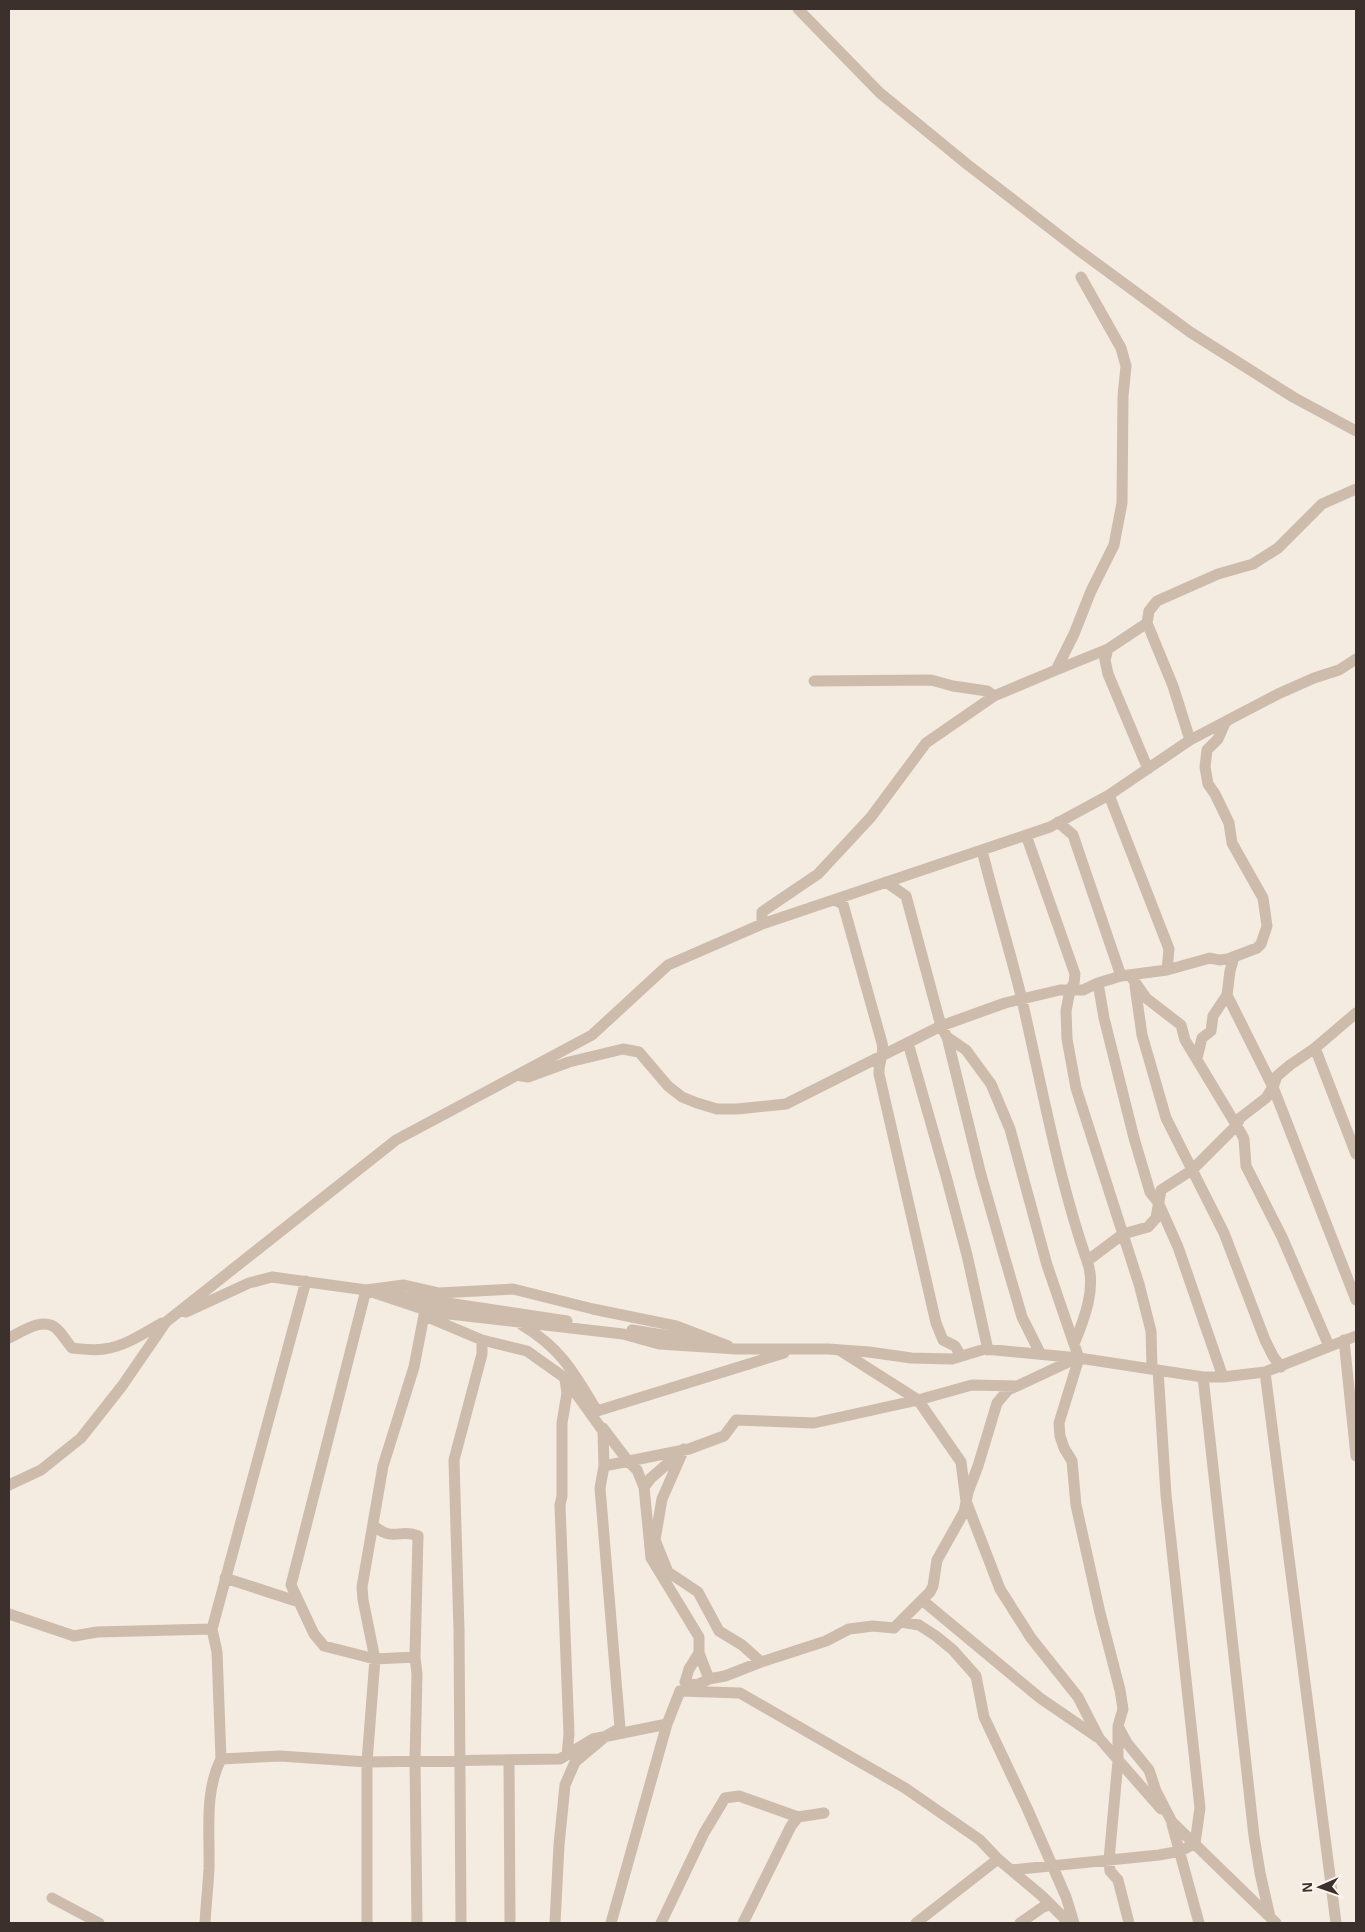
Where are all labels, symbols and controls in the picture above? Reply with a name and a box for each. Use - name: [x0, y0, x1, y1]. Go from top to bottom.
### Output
- north arrow: [1295, 1862, 1345, 1912]
- text: N: [1299, 1882, 1315, 1893]

